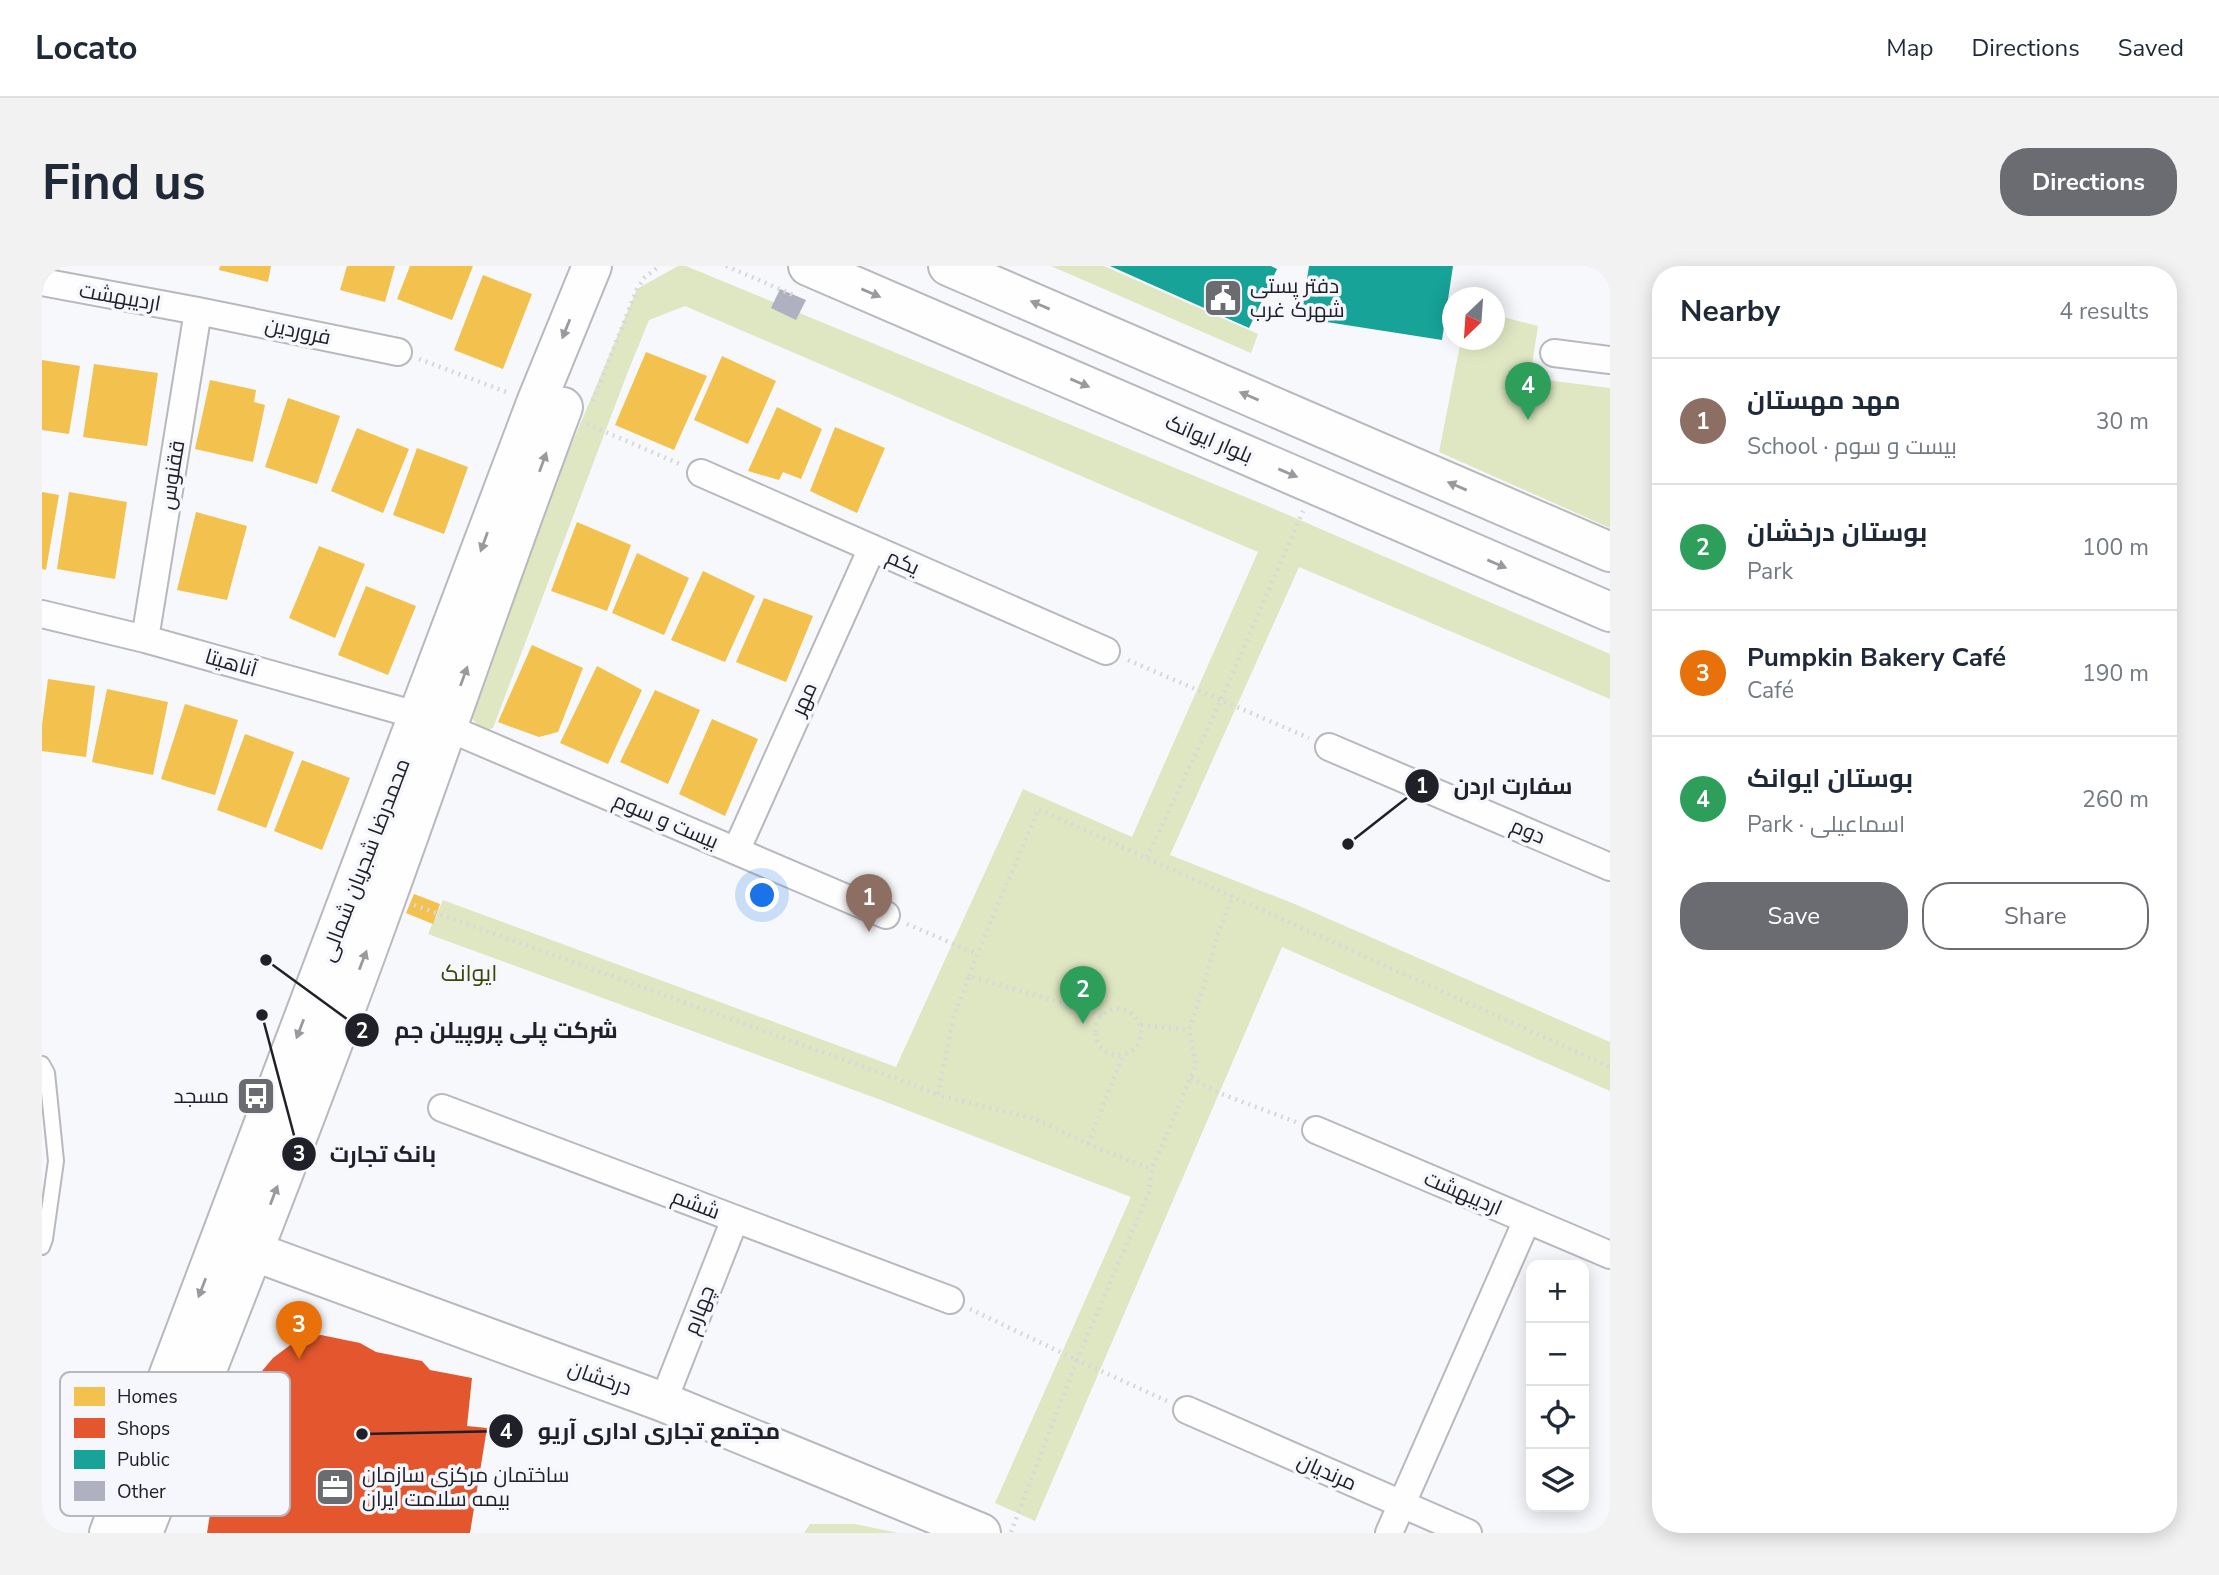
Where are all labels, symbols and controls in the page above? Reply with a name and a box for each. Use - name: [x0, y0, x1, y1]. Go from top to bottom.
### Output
- text: Locato: [35, 26, 137, 71]
- text: Map: [1886, 32, 1933, 64]
- text: Directions: [1971, 32, 2080, 64]
- text: Saved: [2118, 32, 2184, 64]
- button: Directions: [2000, 148, 2177, 216]
- text: Find us: [42, 149, 206, 216]
- place label: دفتر پستی شهرک غرب: [1250, 272, 1345, 324]
- street label: اردیبهشت: [77, 276, 163, 318]
- public building icon: دفتر پستی شهرک غرب: [1202, 277, 1244, 319]
- north arrow: [1442, 287, 1505, 350]
- one-way arrow: [860, 288, 881, 299]
- text: Nearby: [1680, 291, 1780, 332]
- text: 4 results: [2059, 296, 2149, 327]
- one-way arrow: [1029, 300, 1050, 311]
- street label: فروردین: [263, 310, 333, 352]
- one-way arrow: [560, 319, 571, 340]
- pin: 4: [1505, 362, 1551, 420]
- one-way arrow: [1069, 378, 1090, 389]
- text: مهد مهستان: [1747, 383, 1901, 418]
- one-way arrow: [1238, 390, 1259, 401]
- text: 1: [1696, 406, 1710, 437]
- text: 30 m: [2096, 406, 2149, 437]
- street label: بلوار ایوانک: [1161, 408, 1257, 470]
- text: School · بیست و سوم: [1747, 431, 1957, 462]
- street label: ققنوس: [153, 438, 191, 512]
- one-way arrow: [537, 452, 548, 473]
- one-way arrow: [1278, 468, 1299, 479]
- one-way arrow: [1447, 480, 1468, 491]
- text: بوستان درخشان: [1747, 515, 1927, 550]
- one-way arrow: [479, 531, 490, 552]
- text: 2: [1696, 532, 1710, 563]
- text: 100 m: [2082, 532, 2149, 563]
- street label: یکم: [882, 542, 924, 582]
- text: Park: [1747, 556, 1793, 587]
- one-way arrow: [1487, 558, 1508, 569]
- text: Pumpkin Bakery Café: [1747, 640, 2006, 675]
- street label: آناهیتا: [202, 642, 261, 684]
- text: 3: [1696, 658, 1710, 689]
- text: 190 m: [2082, 658, 2149, 689]
- one-way arrow: [459, 666, 470, 687]
- text: Café: [1747, 675, 1794, 706]
- street label: مهر: [784, 678, 824, 721]
- street label: محمدرضا شجریان شمالی: [313, 754, 417, 966]
- text: بوستان ایوانک: [1747, 761, 1913, 796]
- callout: سفارت اردن: [1404, 764, 1586, 808]
- text: سفارت اردن: [1454, 771, 1572, 802]
- text: 1: [1416, 772, 1428, 800]
- text: 4: [1696, 784, 1710, 815]
- text: 260 m: [2082, 784, 2149, 815]
- street label: بیست و سوم: [609, 786, 723, 856]
- text: Park · اسماعیلی: [1747, 809, 1905, 840]
- street label: دوم: [1507, 811, 1549, 851]
- pin: 1: [846, 874, 892, 932]
- your location: [745, 878, 779, 912]
- button: Save: [1680, 882, 1908, 950]
- button: Share: [1922, 882, 2149, 950]
- one-way arrow: [358, 949, 369, 970]
- district label: ایوانک: [441, 958, 497, 989]
- pin: 2: [1060, 966, 1106, 1024]
- callout: شرکت پلی پروپیلن جم: [345, 1008, 632, 1052]
- text: شرکت پلی پروپیلن جم: [394, 1015, 618, 1046]
- text: 2: [356, 1017, 368, 1045]
- one-way arrow: [295, 1019, 306, 1040]
- bus stop icon: مسجد: [235, 1075, 277, 1117]
- place label: مسجد: [174, 1082, 229, 1110]
- callout: بانک تجارت: [281, 1132, 450, 1176]
- text: بانک تجارت: [330, 1139, 436, 1170]
- text: 3: [293, 1140, 305, 1168]
- street label: اردیبهشت: [1420, 1164, 1506, 1222]
- street label: ششم: [668, 1182, 724, 1226]
- one-way arrow: [269, 1185, 280, 1206]
- map controls: [1526, 1260, 1589, 1512]
- button: +: [1526, 1260, 1589, 1323]
- one-way arrow: [197, 1278, 208, 1299]
- street label: چهارم: [677, 1281, 721, 1339]
- pin: 3: [276, 1301, 322, 1359]
- button: −: [1526, 1323, 1589, 1386]
- street label: درخشان: [564, 1354, 636, 1402]
- legend: [60, 1372, 290, 1516]
- text: Homes: [117, 1384, 178, 1410]
- button: locate: [1526, 1386, 1589, 1449]
- callout: مجتمع تجاری اداری آريو: [488, 1409, 794, 1453]
- text: Shops: [117, 1416, 170, 1442]
- text: مجتمع تجاری اداری آريو: [538, 1416, 780, 1447]
- text: 4: [500, 1418, 513, 1446]
- text: Public: [117, 1447, 170, 1473]
- street label: مرنديان: [1293, 1447, 1361, 1497]
- button: layers: [1526, 1449, 1589, 1512]
- place label: ساختمان مرکزی سازمان بیمه سلامت ایران: [362, 1461, 569, 1513]
- office icon: ساختمان مرکزی سازمان بیمه سلامت ایران: [314, 1466, 356, 1508]
- text: Other: [117, 1479, 166, 1505]

